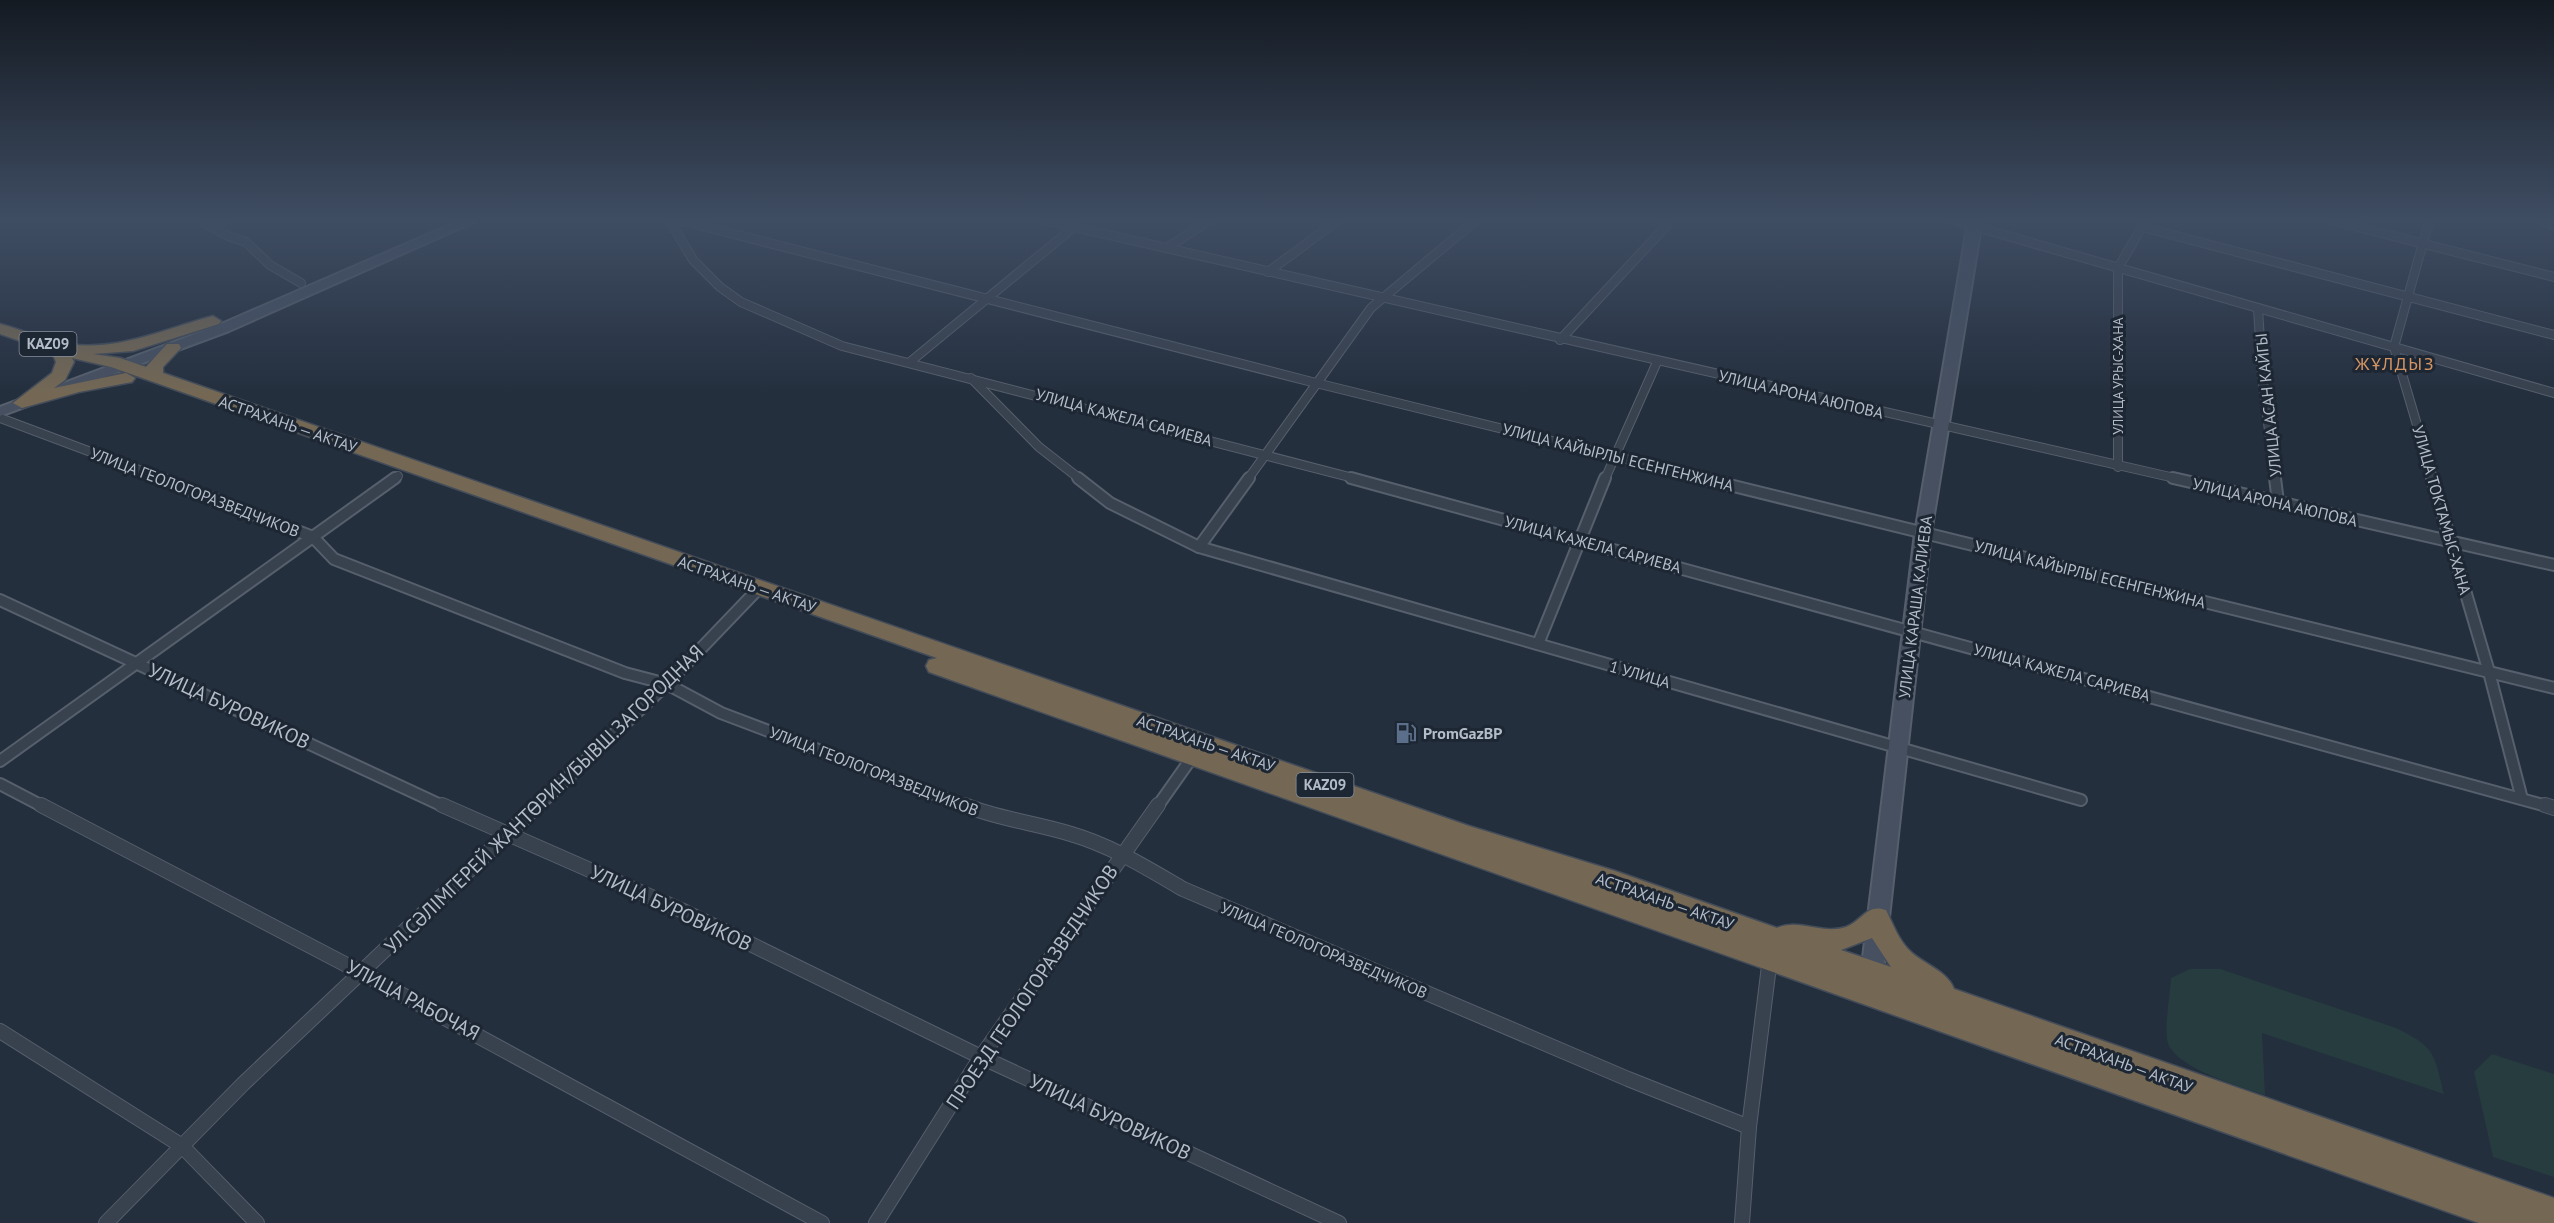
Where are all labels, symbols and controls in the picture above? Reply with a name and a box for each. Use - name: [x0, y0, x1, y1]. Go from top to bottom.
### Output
- street label: УЛИЦА УРЫС-ХАНА: [2109, 316, 2127, 435]
- road number: KAZ09: [20, 332, 76, 356]
- street label: УЛИЦА АСАН КАЙГЫ: [2251, 332, 2285, 478]
- district label: ЖҰЛДЫЗ: [2354, 352, 2435, 375]
- street label: УЛИЦА АРОНА АЮПОВА: [1717, 365, 1886, 423]
- street label: УЛИЦА КАЖЕЛА САРИЕВА: [1034, 384, 1215, 450]
- street label: АСТРАХАНЬ — АКТАУ: [216, 391, 360, 457]
- street label: УЛИЦА КАЙЫРЛЫ ЕСЕНГЕНЖИНА: [1500, 419, 1736, 496]
- street label: УЛИЦА ТОКТАМЫС-ХАНА: [2408, 423, 2476, 598]
- street label: УЛИЦА ГЕОЛОГОРАЗВЕДЧИКОВ: [88, 443, 302, 541]
- street label: УЛИЦА АРОНА АЮПОВА: [2191, 473, 2360, 531]
- street label: УЛИЦА КАЖЕЛА САРИЕВА: [1503, 511, 1684, 577]
- street label: УЛИЦА КАРАША КАЛИЕВА: [1894, 514, 1936, 699]
- street label: УЛИЦА КАЙЫРЛЫ ЕСЕНГЕНЖИНА: [1972, 536, 2208, 613]
- street label: АСТРАХАНЬ — АКТАУ: [675, 551, 819, 617]
- street label: УЛ.СӘЛІМГЕРЕЙ ЖАНТӨРИН/БЫВШ.ЗАГОРОДНАЯ: [379, 639, 709, 959]
- street label: УЛИЦА КАЖЕЛА САРИЕВА: [1972, 639, 2153, 705]
- street label: 1 УЛИЦА: [1607, 656, 1673, 692]
- street label: УЛИЦА БУРОВИКОВ: [144, 657, 314, 755]
- street label: АСТРАХАНЬ — АКТАУ: [1134, 710, 1278, 776]
- fuel station icon: PromGazBP: [1394, 721, 1418, 745]
- street label: УЛИЦА ГЕОЛОГОРАЗВЕДЧИКОВ: [767, 722, 981, 820]
- place label: PromGazBP: [1423, 723, 1502, 743]
- road number: KAZ09: [1296, 773, 1354, 797]
- street label: УЛИЦА БУРОВИКОВ: [586, 859, 756, 957]
- street label: ПРОЕЗД ГЕОЛОГОРАЗВЕДЧИКОВ: [940, 860, 1124, 1114]
- street label: АСТРАХАНЬ — АКТАУ: [1593, 868, 1737, 934]
- street label: УЛИЦА ГЕОЛОГОРАЗВЕДЧИКОВ: [1218, 897, 1430, 1003]
- street label: УЛИЦА РАБОЧАЯ: [342, 954, 484, 1046]
- street label: АСТРАХАНЬ — АКТАУ: [2053, 1029, 2196, 1097]
- street label: УЛИЦА БУРОВИКОВ: [1025, 1068, 1195, 1166]

